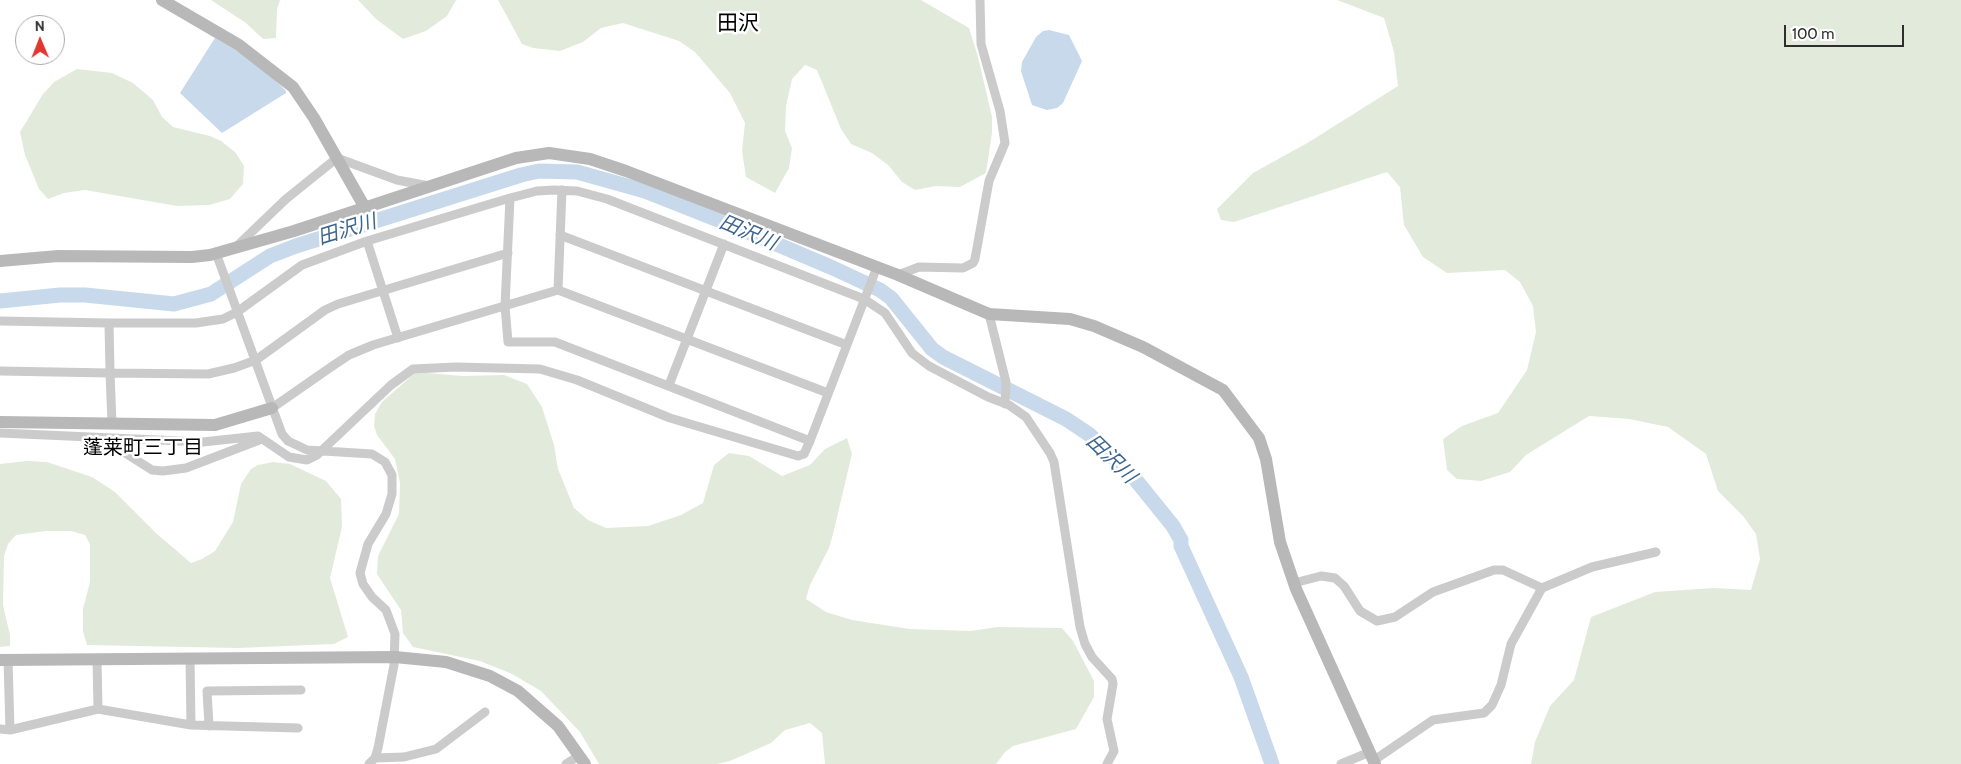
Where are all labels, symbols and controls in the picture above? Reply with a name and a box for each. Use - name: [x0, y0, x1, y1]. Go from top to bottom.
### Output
- district label: 田沢: [717, 11, 759, 37]
- north arrow: [15, 15, 65, 65]
- scale bar: [1786, 15, 1906, 47]
- text: N: [35, 17, 45, 35]
- text: 100 m: [1792, 25, 1834, 43]
- water label: 田沢川: [315, 210, 379, 250]
- water label: 田沢川: [716, 210, 780, 256]
- water label: 田沢川: [1081, 430, 1141, 488]
- district label: 蓬莱町三丁目: [83, 436, 203, 460]

